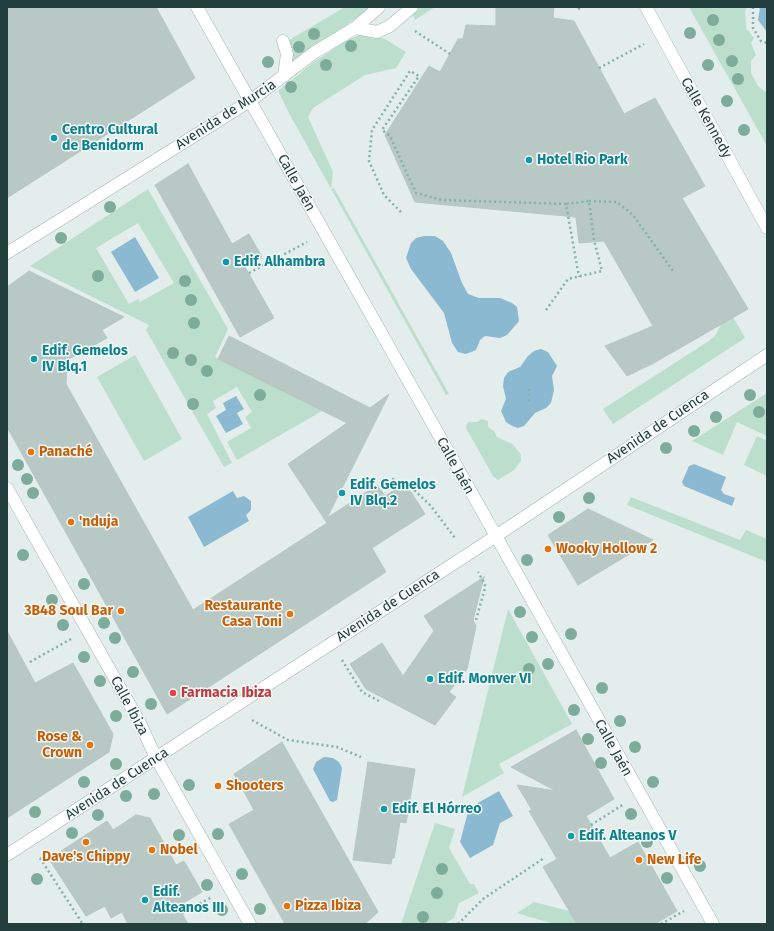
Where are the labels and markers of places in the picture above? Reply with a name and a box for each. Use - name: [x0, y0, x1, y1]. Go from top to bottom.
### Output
- place label: Centro Cultural de Benidorm: [62, 122, 158, 154]
- marker: Centro Cultural de Benidorm: [49, 133, 59, 143]
- place label: Hotel Rio Park: [537, 152, 628, 168]
- marker: Hotel Rio Park: [524, 155, 534, 165]
- place label: Edif. Alhambra: [234, 254, 326, 270]
- marker: Edif. Alhambra: [221, 257, 231, 267]
- place label: Edif. Gemelos IV Blq.1: [42, 343, 128, 376]
- marker: Edif. Gemelos IV Blq.1: [29, 354, 39, 364]
- place label: Panaché: [39, 444, 93, 460]
- marker: Panaché: [26, 447, 36, 457]
- place label: Edif. Gemelos IV Blq.2: [350, 477, 436, 510]
- marker: Edif. Gemelos IV Blq.2: [337, 488, 347, 498]
- place label: 'nduja: [79, 514, 118, 530]
- marker: 'nduja: [66, 517, 76, 527]
- place label: Wooky Hollow 2: [556, 541, 657, 557]
- marker: Wooky Hollow 2: [543, 544, 553, 554]
- place label: Restaurante Casa Toni: [204, 598, 282, 630]
- place label: 3B48 Soul Bar: [24, 603, 113, 619]
- marker: 3B48 Soul Bar: [116, 606, 126, 616]
- marker: Restaurante Casa Toni: [285, 609, 295, 619]
- place label: Edif. Monver VI: [438, 671, 531, 687]
- marker: Edif. Monver VI: [425, 674, 435, 684]
- place label: Farmacia Ibiza: [181, 685, 272, 701]
- marker: Farmacia Ibiza: [168, 688, 178, 698]
- place label: Rose & Crown: [37, 729, 82, 762]
- marker: Rose & Crown: [85, 740, 95, 750]
- place label: Shooters: [226, 778, 284, 794]
- marker: Shooters: [213, 781, 223, 791]
- place label: Edif. El Hórreo: [392, 801, 481, 817]
- marker: Edif. El Hórreo: [379, 804, 389, 814]
- place label: Edif. Alteanos V: [579, 828, 677, 844]
- marker: Edif. Alteanos V: [566, 831, 576, 841]
- marker: Dave's Chippy: [81, 837, 91, 847]
- place label: Nobel: [160, 842, 198, 858]
- marker: Nobel: [147, 845, 157, 855]
- place label: Dave's Chippy: [42, 849, 130, 865]
- place label: New Life: [647, 852, 702, 868]
- marker: New Life: [634, 855, 644, 865]
- place label: Edif. Alteanos III: [153, 884, 224, 916]
- marker: Edif. Alteanos III: [140, 895, 150, 905]
- place label: Pizza Ibiza: [295, 898, 361, 914]
- marker: Pizza Ibiza: [282, 901, 292, 911]

